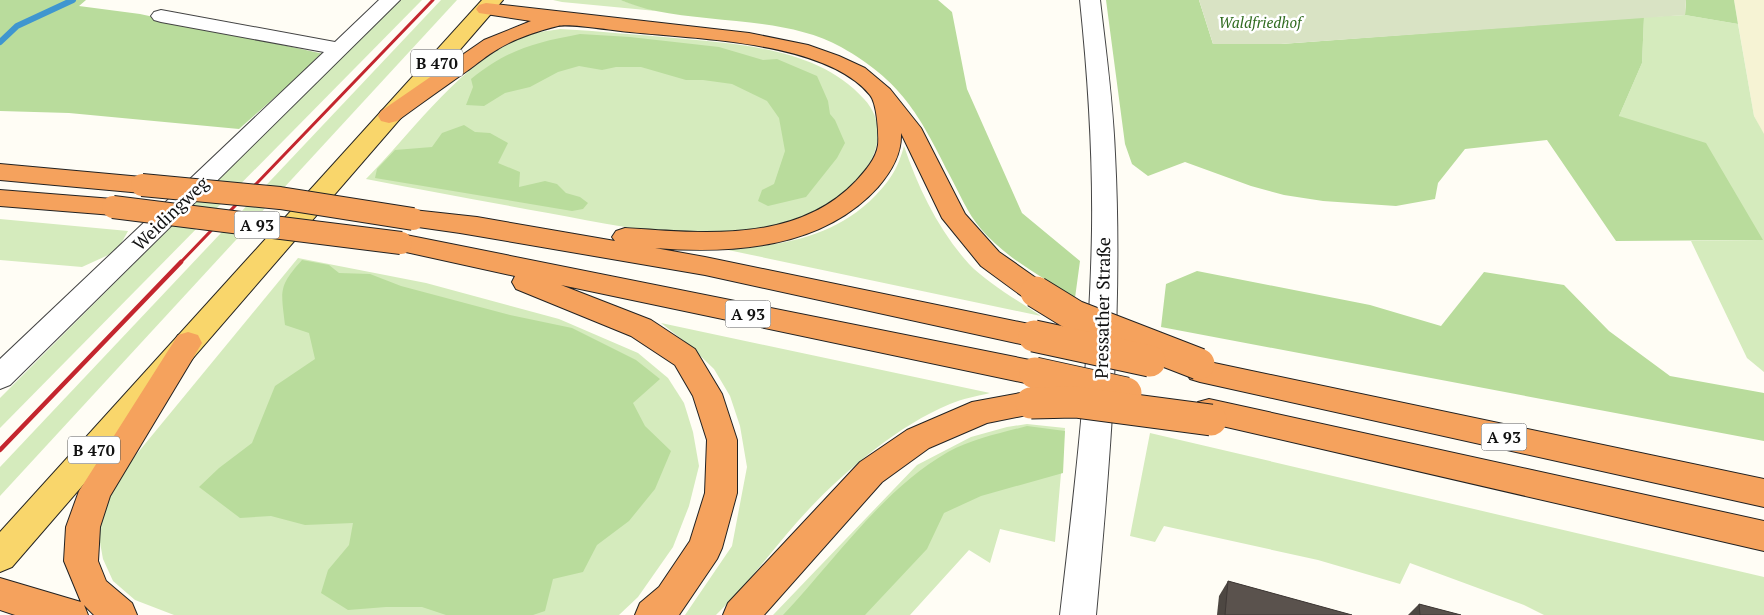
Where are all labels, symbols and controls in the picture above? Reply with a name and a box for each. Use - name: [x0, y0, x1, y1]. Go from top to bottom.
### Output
- park label: Waldfriedhof: [1219, 12, 1304, 32]
- road number: B 470: [411, 49, 463, 76]
- street label: Weidingweg: [127, 170, 214, 255]
- road number: A 93: [234, 212, 280, 238]
- street label: Pressather Straße: [1089, 237, 1115, 379]
- road number: A 93: [726, 300, 770, 328]
- road number: A 93: [1482, 424, 1526, 451]
- road number: B 470: [68, 436, 120, 464]

